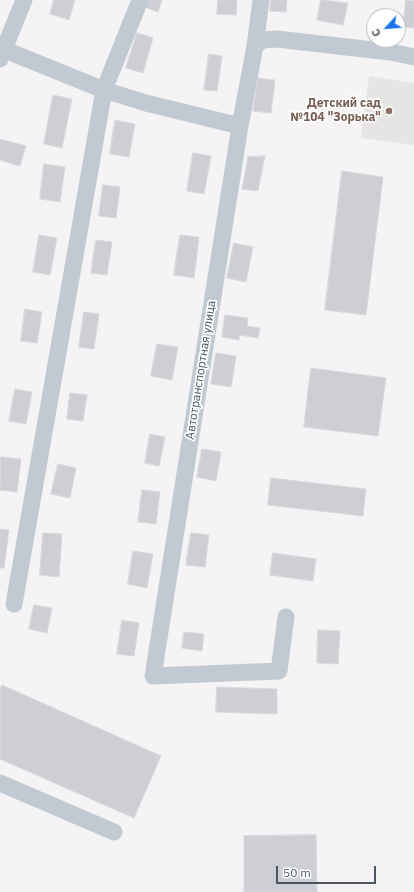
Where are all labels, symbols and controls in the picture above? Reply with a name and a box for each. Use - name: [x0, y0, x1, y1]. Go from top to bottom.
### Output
- north arrow: [366, 8, 406, 48]
- text: С: [368, 27, 384, 39]
- place label: Детский сад №104 "Зорька": [290, 97, 381, 125]
- marker: Детский сад №104 "Зорька": [384, 106, 394, 116]
- street label: Автотранспортная улица: [183, 300, 219, 440]
- scale bar: [278, 858, 378, 884]
- text: 50 m: [283, 865, 311, 880]

